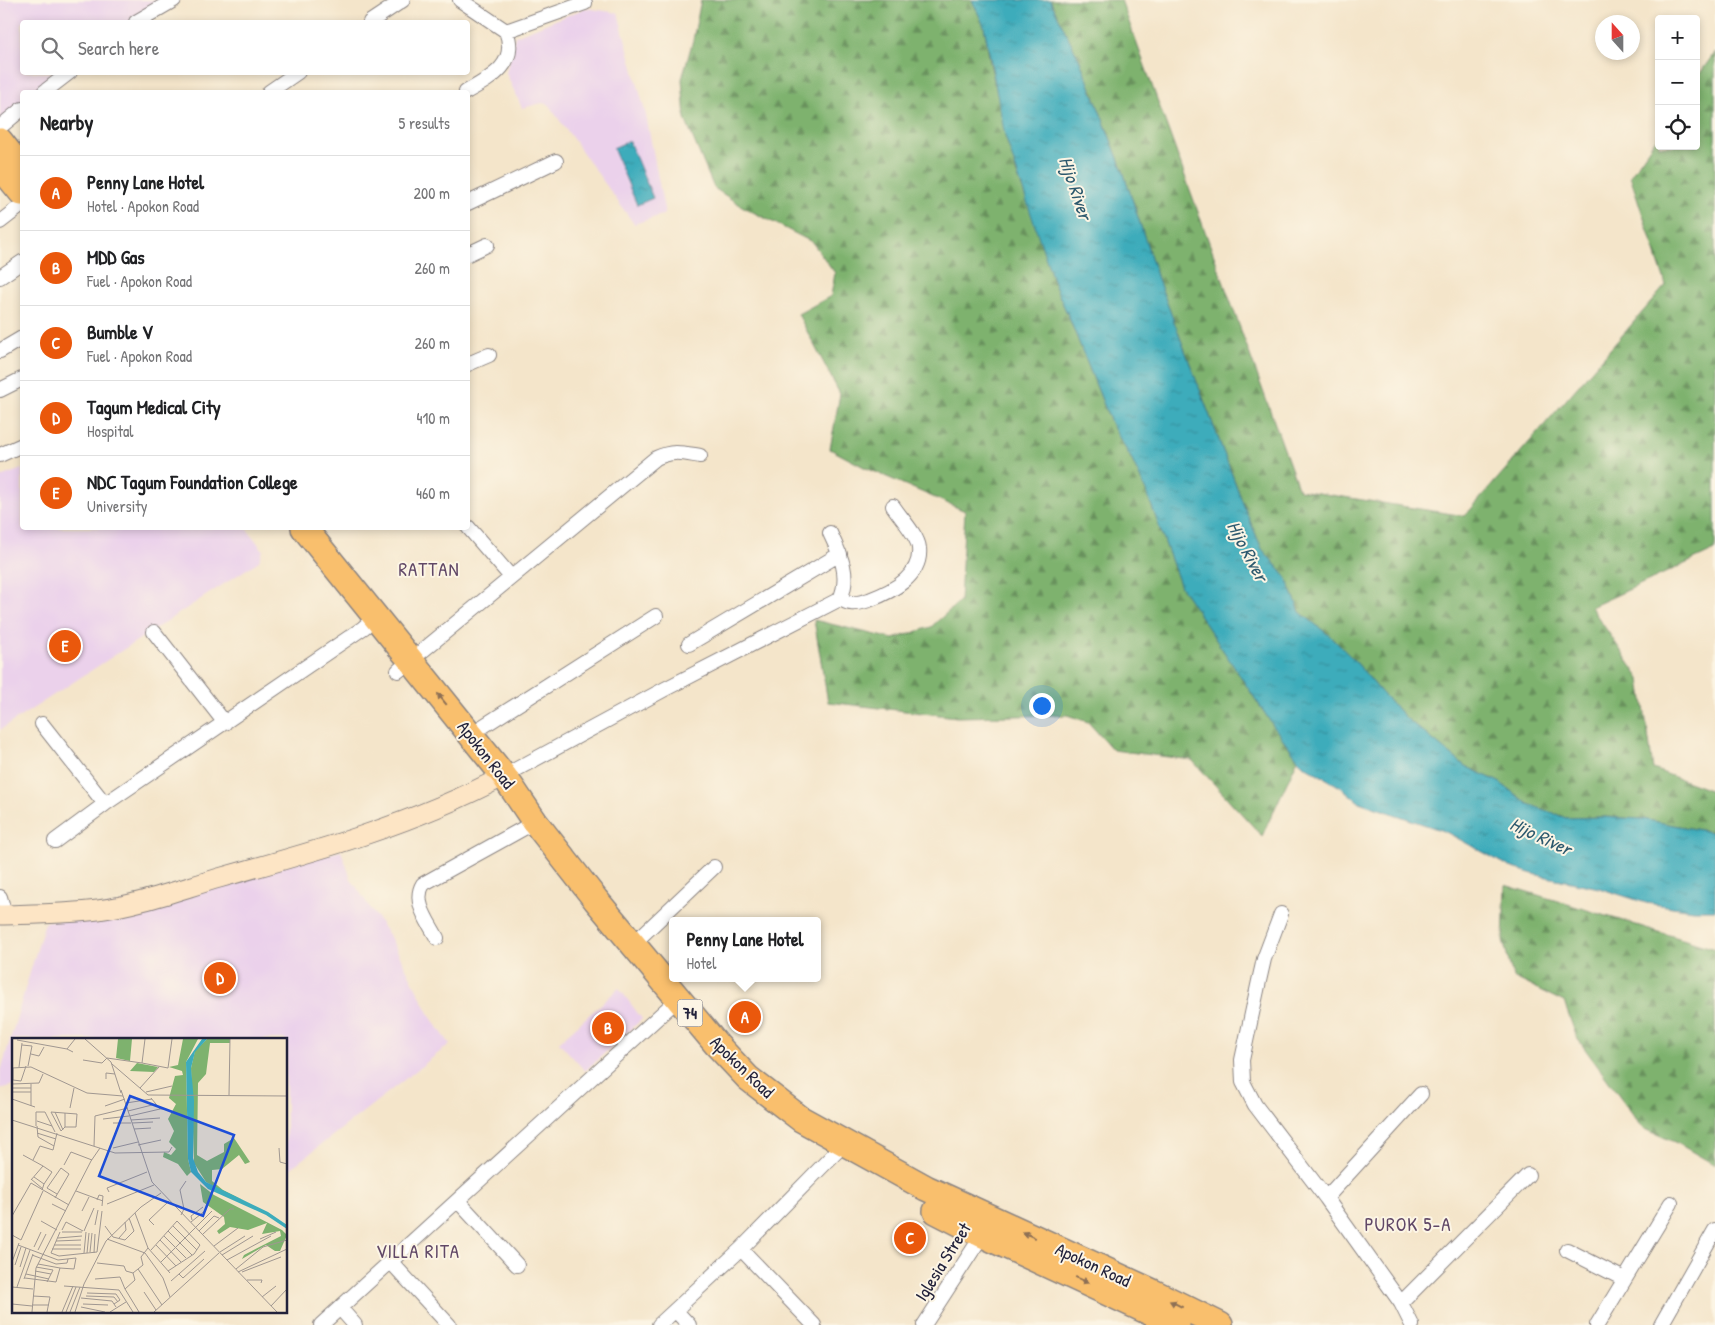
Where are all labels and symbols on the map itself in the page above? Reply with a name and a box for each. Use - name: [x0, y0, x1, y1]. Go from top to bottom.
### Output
- north arrow: [1595, 15, 1640, 60]
- water label: Hijo River: [1053, 153, 1100, 225]
- water label: Hijo River: [1221, 516, 1276, 588]
- district label: RATTAN: [398, 556, 460, 582]
- pin: E: [49, 627, 81, 665]
- one-way arrow: [437, 693, 448, 706]
- your location: [1029, 693, 1055, 719]
- street label: Apokon Road: [452, 715, 521, 794]
- water label: Hijo River: [1506, 810, 1578, 863]
- pin: D: [204, 959, 236, 997]
- pin: A: [729, 998, 761, 1036]
- road number: 74: [678, 1000, 702, 1026]
- pin: B: [592, 1009, 624, 1047]
- street label: Apokon Road: [705, 1030, 780, 1104]
- inset map: [12, 1038, 288, 1312]
- district label: PUROK 5-A: [1364, 1211, 1452, 1237]
- street label: Iglesia Street: [909, 1217, 977, 1306]
- pin: C: [894, 1219, 926, 1257]
- one-way arrow: [1022, 1231, 1036, 1239]
- street label: Apokon Road: [1052, 1236, 1135, 1293]
- district label: VILLA RITA: [376, 1238, 460, 1264]
- one-way arrow: [1075, 1276, 1089, 1284]
- one-way arrow: [1169, 1299, 1183, 1307]

